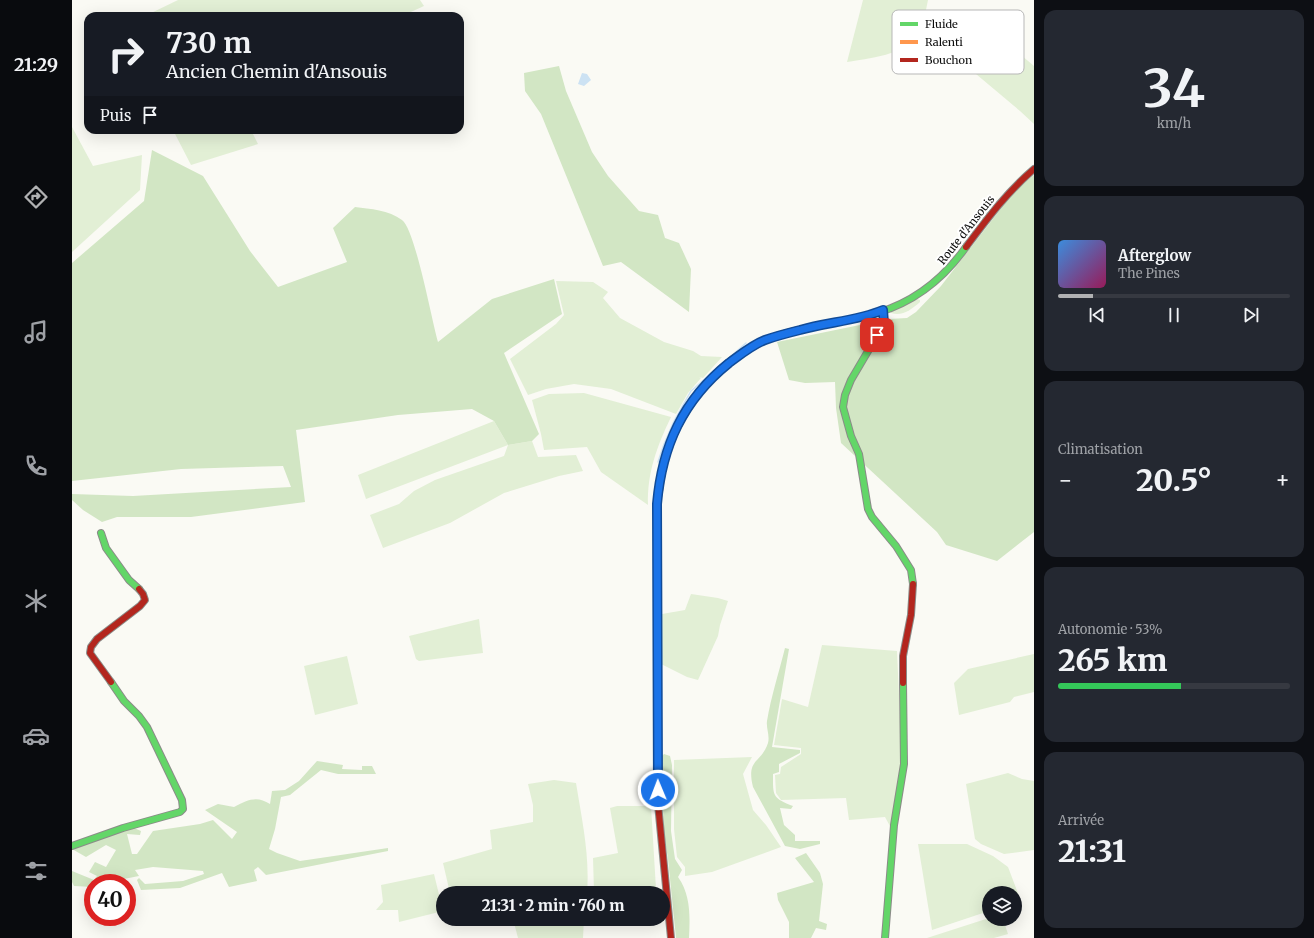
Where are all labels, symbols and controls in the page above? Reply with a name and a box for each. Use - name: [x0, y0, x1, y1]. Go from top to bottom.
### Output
- legend: [892, 10, 1024, 74]
- text: Fluide: [925, 17, 958, 31]
- text: 730 m: [166, 25, 251, 61]
- icon: right: [100, 28, 152, 80]
- text: Ralenti: [925, 35, 963, 49]
- text: 21:29: [14, 53, 58, 76]
- text: Bouchon: [925, 53, 973, 67]
- text: 34: [1143, 56, 1205, 121]
- text: Ancien Chemin d'Ansouis: [166, 60, 387, 83]
- icon: arrive: [139, 104, 161, 126]
- text: Puis: [100, 106, 131, 125]
- text: km/h: [1157, 115, 1191, 132]
- icon: directions: [22, 183, 50, 211]
- street label: Route d'Ansouis: [935, 193, 997, 267]
- text: Afterglow: [1118, 246, 1191, 265]
- text: The Pines: [1118, 265, 1180, 282]
- icon: previous: [1086, 304, 1108, 326]
- icon: pause: [1163, 304, 1185, 326]
- icon: next: [1240, 304, 1262, 326]
- icon: music: [22, 318, 50, 346]
- pin: [860, 318, 894, 352]
- icon: arrive: [866, 324, 888, 346]
- text: Climatisation: [1058, 441, 1143, 458]
- icon: phone: [22, 452, 50, 480]
- text: 20.5°: [1136, 461, 1212, 499]
- text: −: [1058, 466, 1073, 494]
- text: +: [1275, 466, 1290, 494]
- icon: climate: [22, 587, 50, 615]
- text: Autonomie · 53%: [1058, 621, 1162, 638]
- text: 265 km: [1058, 641, 1167, 679]
- icon: car: [22, 722, 50, 750]
- position arrow: [637, 769, 679, 811]
- text: Arrivée: [1058, 812, 1104, 829]
- text: 21:31: [1058, 832, 1126, 870]
- icon: filters: [22, 857, 50, 885]
- speed limit sign: 40: [84, 874, 136, 926]
- map controls: [982, 886, 1022, 926]
- button: layers: [982, 886, 1022, 926]
- text: 21:31 · 2 min · 760 m: [482, 896, 624, 915]

